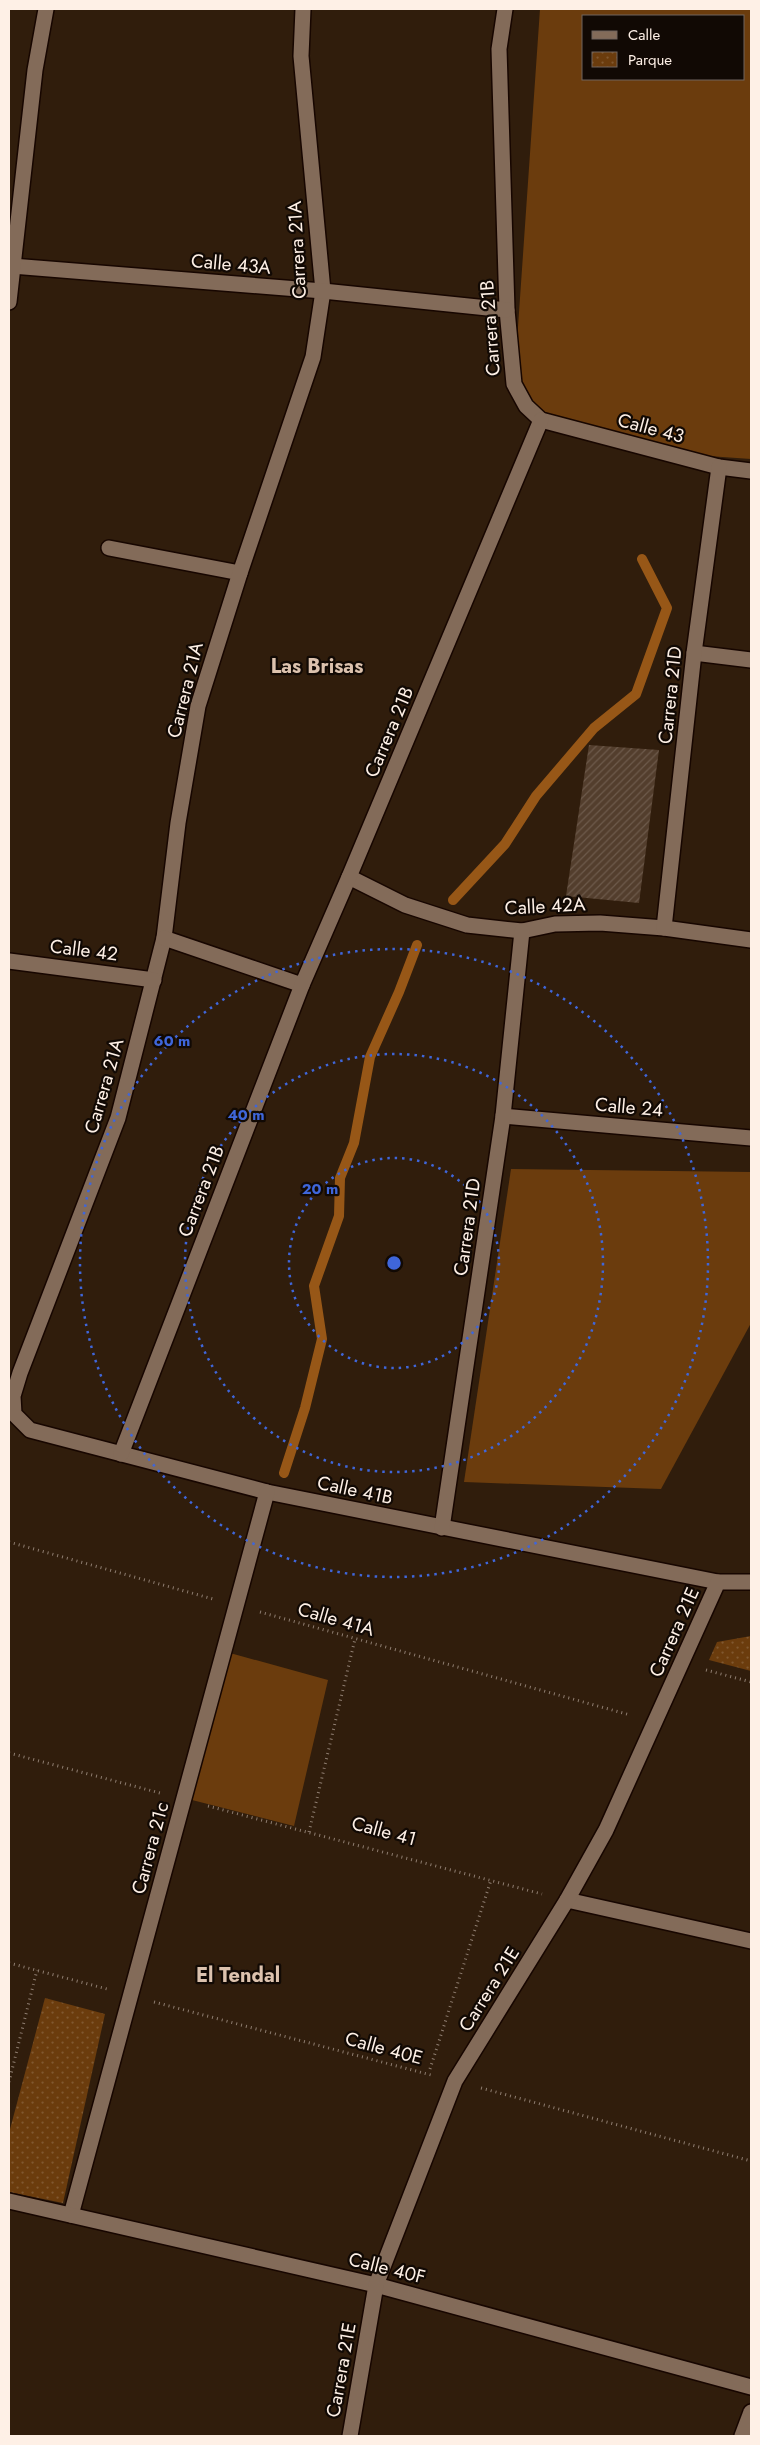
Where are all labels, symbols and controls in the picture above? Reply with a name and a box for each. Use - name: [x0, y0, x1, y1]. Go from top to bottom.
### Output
- legend: [582, 15, 745, 80]
- text: Calle: [628, 24, 660, 46]
- text: Parque: [628, 49, 672, 71]
- street label: Carrera 21A: [281, 200, 313, 300]
- street label: Calle 43A: [190, 247, 273, 281]
- street label: Carrera 21B: [473, 279, 507, 377]
- street label: Calle 43: [615, 406, 687, 450]
- street label: Carrera 21A: [160, 639, 210, 741]
- street label: Carrera 21D: [651, 645, 689, 745]
- district label: Las Brisas: [271, 652, 363, 681]
- street label: Carrera 21B: [358, 683, 420, 781]
- street label: Calle 42A: [504, 890, 587, 922]
- street label: Calle 42: [48, 932, 120, 968]
- text: 60 m: [154, 1030, 190, 1052]
- street label: Carrera 21A: [78, 1035, 131, 1137]
- street label: Calle 24: [594, 1091, 664, 1123]
- text: 40 m: [227, 1104, 265, 1126]
- street label: Carrera 21B: [171, 1141, 231, 1241]
- street label: Carrera 21D: [447, 1176, 487, 1278]
- text: 20 m: [302, 1178, 338, 1200]
- centre of rings: [385, 1254, 403, 1272]
- street label: Calle 41B: [315, 1469, 395, 1511]
- street label: Carrera 21E: [642, 1583, 706, 1681]
- street label: Calle 41A: [295, 1595, 378, 1643]
- street label: Carrera 21c: [125, 1799, 175, 1897]
- street label: Calle 41: [349, 1809, 419, 1853]
- street label: Carrera 21E: [452, 1941, 526, 2037]
- district label: El Tendal: [196, 1961, 280, 1990]
- street label: Calle 40E: [342, 2025, 426, 2071]
- street label: Calle 40F: [346, 2245, 428, 2291]
- street label: Carrera 21E: [319, 2320, 363, 2420]

